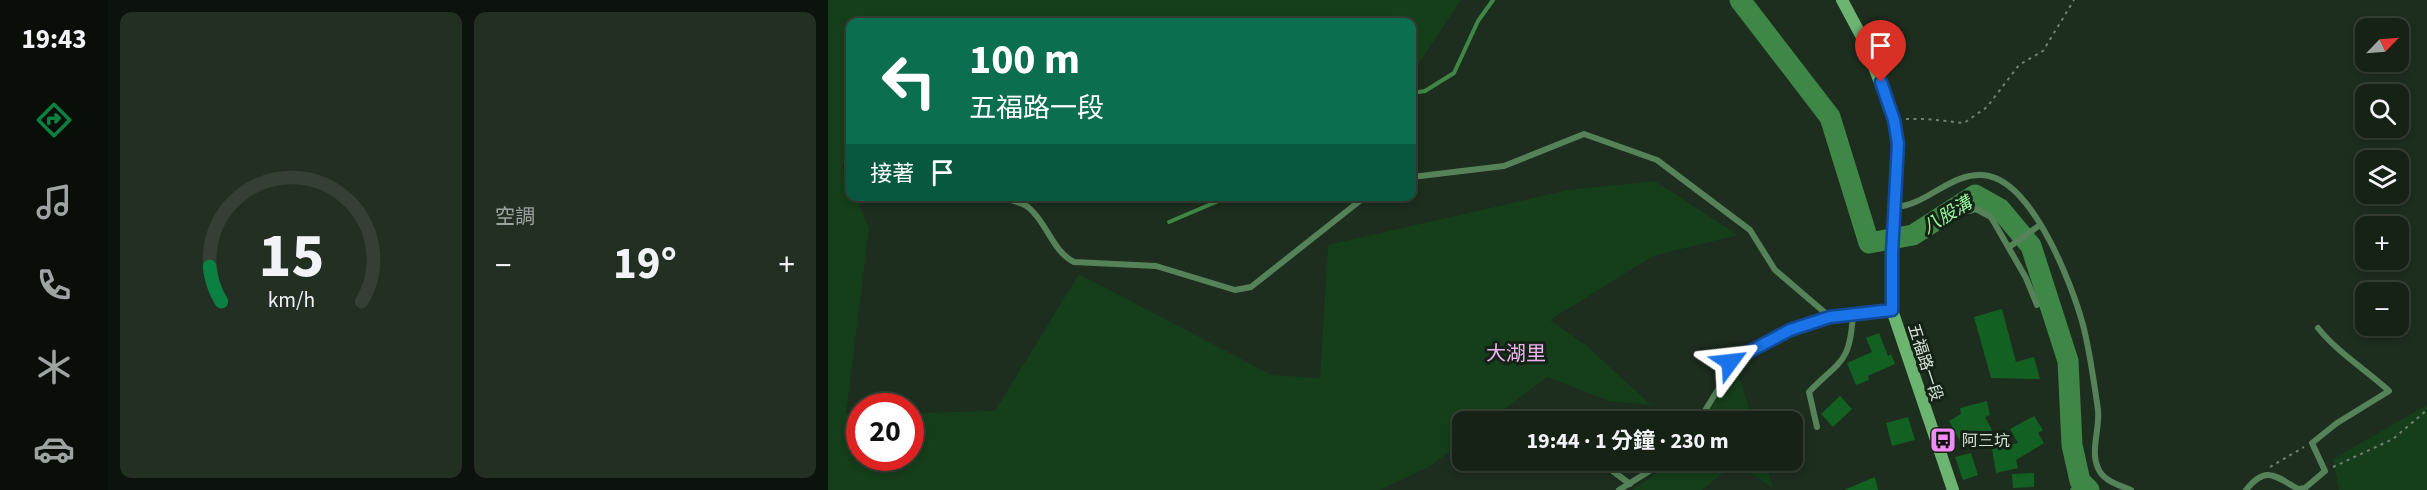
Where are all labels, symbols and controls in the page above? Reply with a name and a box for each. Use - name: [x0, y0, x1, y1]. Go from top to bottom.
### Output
- north arrow: [2355, 18, 2409, 72]
- map controls: [2355, 18, 2409, 336]
- text: 19:43: [21, 20, 87, 59]
- pin: [1855, 20, 1906, 82]
- icon: arrive: [1864, 29, 1897, 62]
- text: 100 m: [969, 30, 1080, 90]
- icon: left: [870, 42, 948, 120]
- button: search: [2355, 84, 2409, 138]
- text: 五福路一段: [969, 89, 1104, 128]
- icon: directions: [33, 99, 75, 141]
- button: layers: [2355, 150, 2409, 204]
- icon: arrive: [926, 156, 959, 189]
- text: 接著: [870, 158, 914, 190]
- icon: music: [33, 181, 75, 223]
- water label: 八股溝: [1918, 189, 1979, 240]
- text: 空調: [495, 203, 535, 231]
- text: 15: [258, 212, 324, 301]
- button: +: [2355, 216, 2409, 270]
- text: 19°: [613, 232, 677, 296]
- text: −: [495, 242, 511, 289]
- text: +: [779, 242, 795, 289]
- icon: phone: [33, 264, 75, 306]
- button: −: [2355, 282, 2409, 336]
- text: km/h: [267, 285, 315, 316]
- street label: 五福路一段: [1902, 321, 1948, 404]
- position arrow: [1698, 330, 1762, 394]
- district label: 大湖里: [1486, 340, 1546, 368]
- icon: climate: [33, 346, 75, 388]
- speed limit sign: 20: [846, 393, 924, 471]
- text: 19:44 · 1 分鐘 · 230 m: [1527, 425, 1728, 457]
- bus stop icon: 阿三坑: [1928, 425, 1958, 455]
- icon: car: [33, 428, 75, 470]
- place label: 阿三坑: [1962, 430, 2010, 452]

